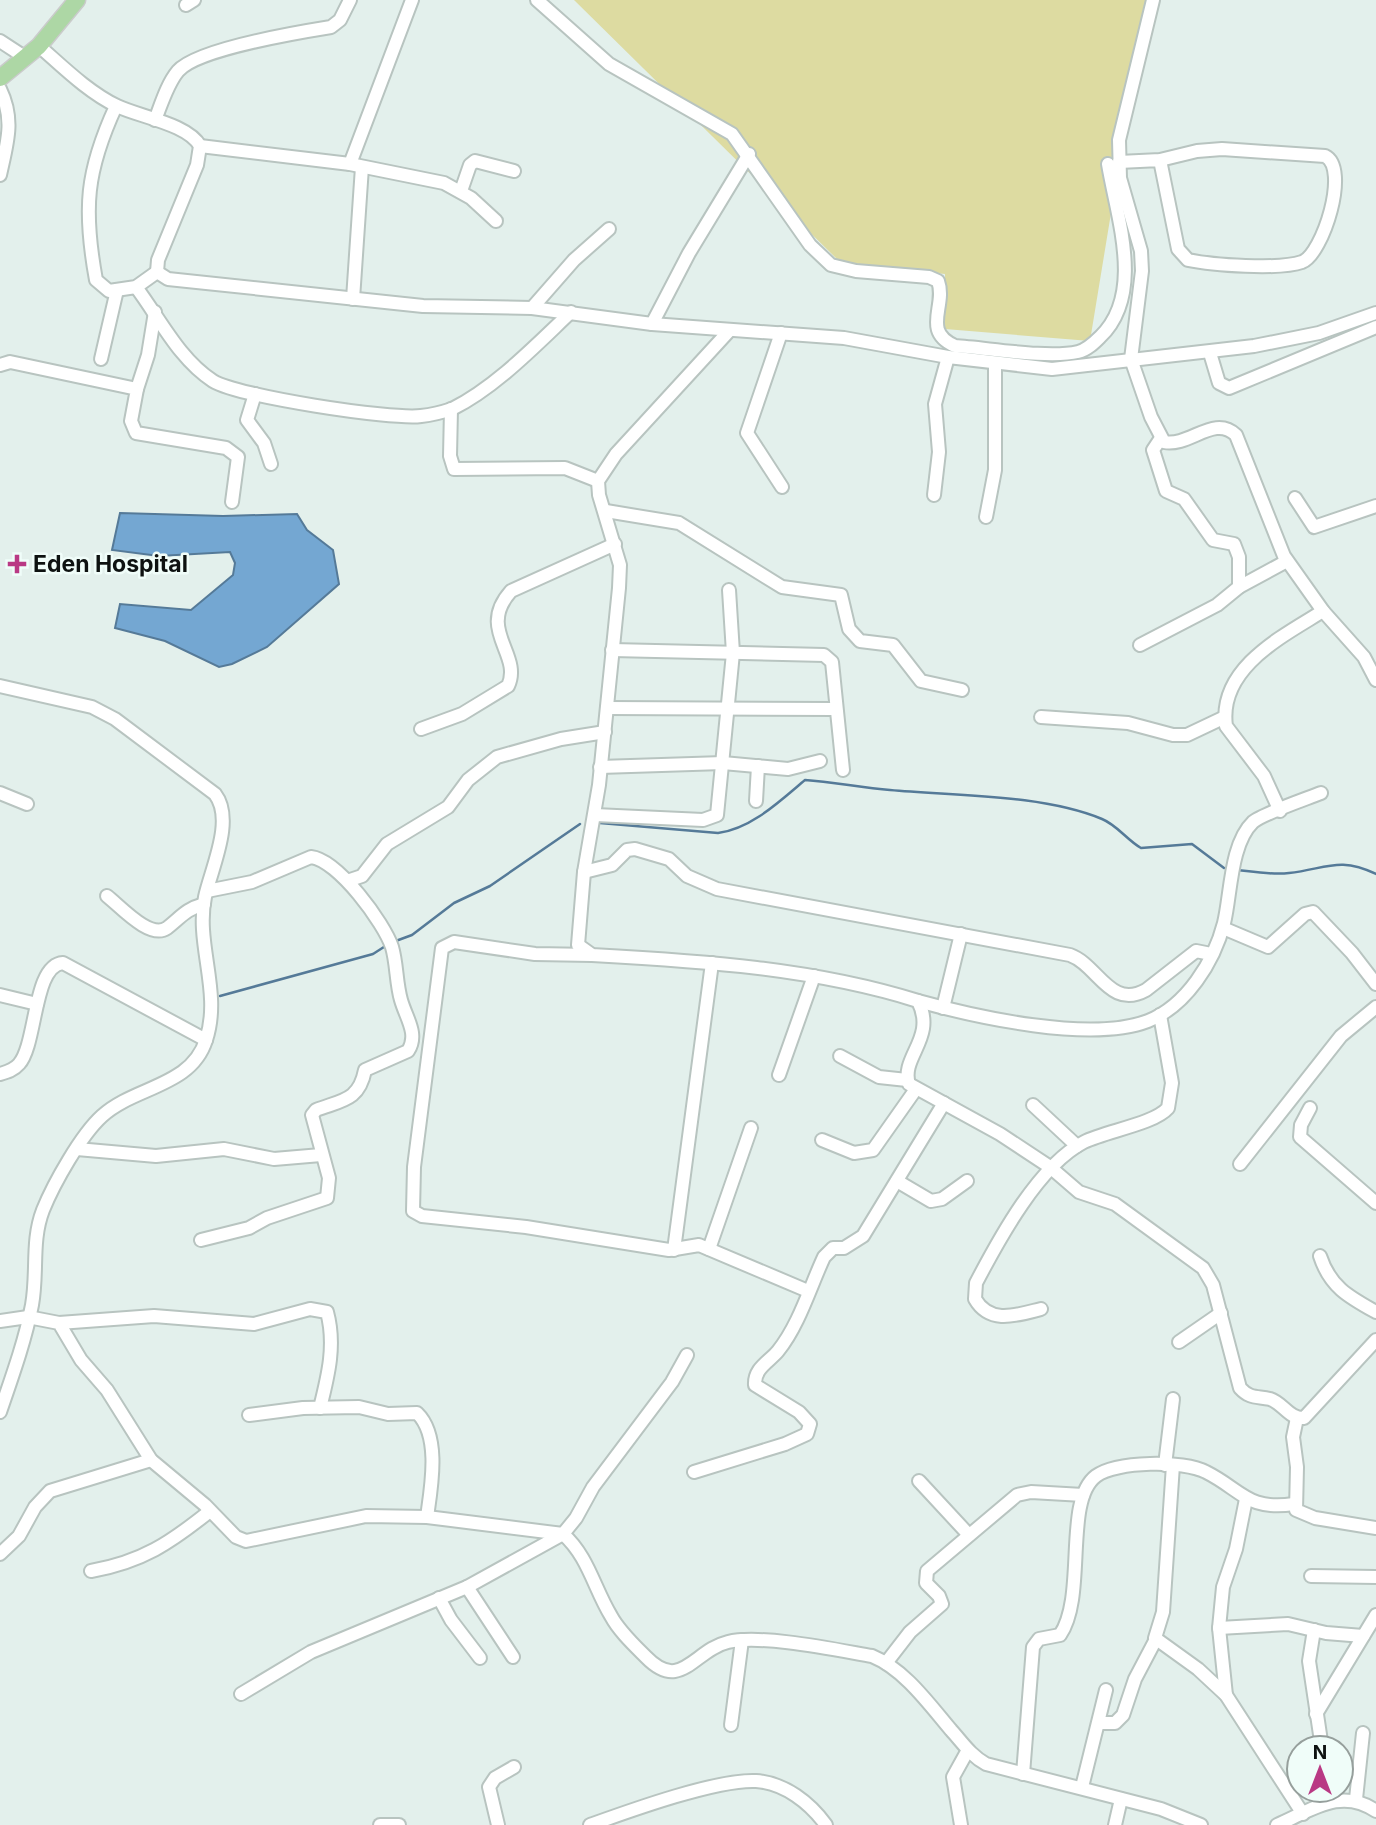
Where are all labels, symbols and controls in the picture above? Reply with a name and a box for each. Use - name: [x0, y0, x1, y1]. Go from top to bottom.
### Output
- place label: Eden Hospital: [33, 550, 188, 578]
- marker: Eden Hospital: [7, 554, 27, 574]
- north arrow: [1285, 1734, 1355, 1804]
- text: N: [1313, 1741, 1327, 1764]

